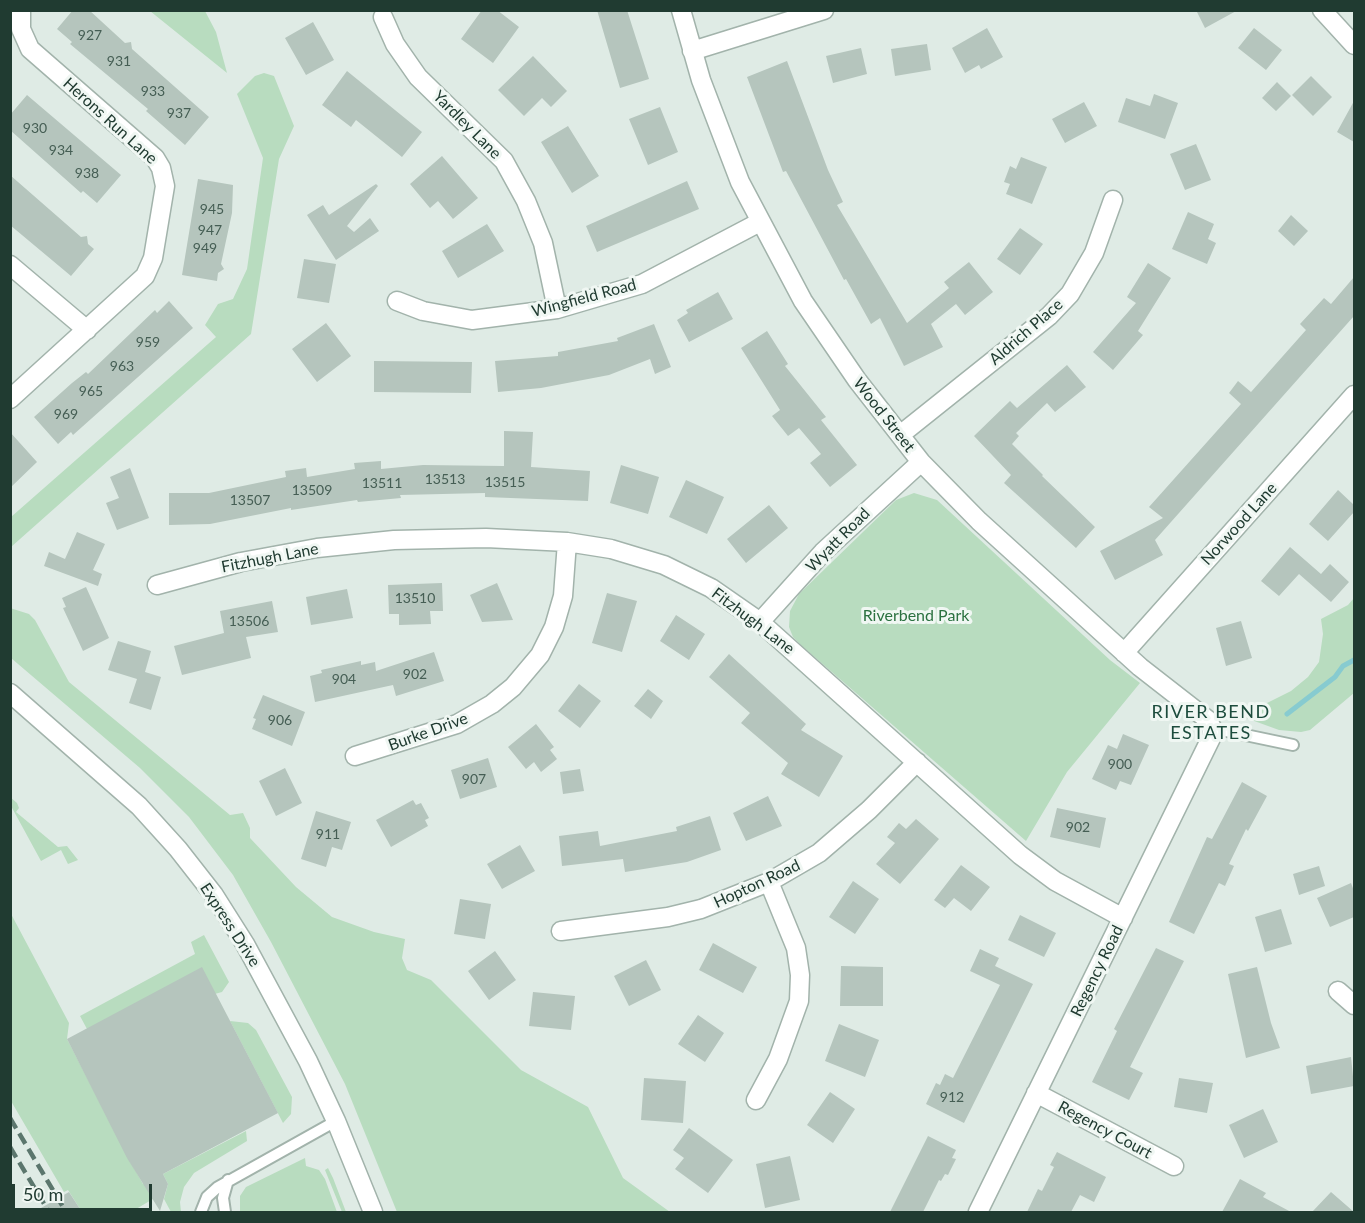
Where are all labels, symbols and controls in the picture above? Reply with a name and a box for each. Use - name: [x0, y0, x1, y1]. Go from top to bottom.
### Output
- house number: 927: [78, 27, 102, 43]
- house number: 931: [107, 53, 131, 69]
- street label: Herons Run Lane: [59, 74, 161, 168]
- house number: 933: [141, 83, 165, 99]
- street label: Yardley Lane: [429, 87, 505, 163]
- house number: 937: [167, 105, 191, 121]
- house number: 930: [23, 120, 47, 136]
- house number: 934: [49, 142, 73, 158]
- house number: 938: [75, 165, 99, 181]
- house number: 945: [200, 201, 224, 217]
- house number: 947: [198, 222, 222, 238]
- house number: 949: [193, 240, 217, 256]
- street label: Wingfield Road: [530, 275, 638, 321]
- street label: Aldrich Place: [985, 295, 1067, 369]
- house number: 959: [136, 334, 160, 350]
- house number: 963: [110, 358, 134, 374]
- street label: Wood Street: [849, 374, 919, 456]
- house number: 965: [79, 383, 103, 399]
- house number: 969: [54, 406, 78, 422]
- house number: 13513: [425, 471, 465, 487]
- house number: 13515: [485, 474, 525, 490]
- house number: 13511: [362, 475, 402, 491]
- street label: Norwood Lane: [1197, 479, 1281, 569]
- house number: 13509: [292, 482, 332, 498]
- house number: 13507: [230, 492, 270, 508]
- street label: Wyatt Road: [802, 504, 874, 576]
- street label: Fitzhugh Lane: [220, 539, 320, 577]
- street label: Fitzhugh Lane: [708, 584, 798, 658]
- house number: 13510: [395, 590, 435, 606]
- park label: Riverbend Park: [863, 606, 969, 626]
- house number: 13506: [229, 613, 269, 629]
- house number: 902: [403, 666, 427, 682]
- house number: 904: [332, 671, 356, 687]
- district label: RIVER BEND ESTATES: [1151, 701, 1271, 744]
- street label: Burke Drive: [386, 709, 470, 755]
- house number: 906: [268, 712, 292, 728]
- house number: 900: [1108, 756, 1132, 772]
- house number: 907: [462, 771, 486, 787]
- house number: 902: [1066, 819, 1090, 835]
- house number: 911: [316, 826, 340, 842]
- street label: Hopton Road: [711, 856, 803, 912]
- street label: Express Drive: [196, 879, 264, 971]
- street label: Regency Road: [1067, 922, 1127, 1020]
- house number: 912: [940, 1089, 964, 1105]
- street label: Regency Court: [1055, 1097, 1155, 1163]
- scale bar: [15, 1172, 154, 1210]
- text: 50 m: [23, 1183, 63, 1205]

